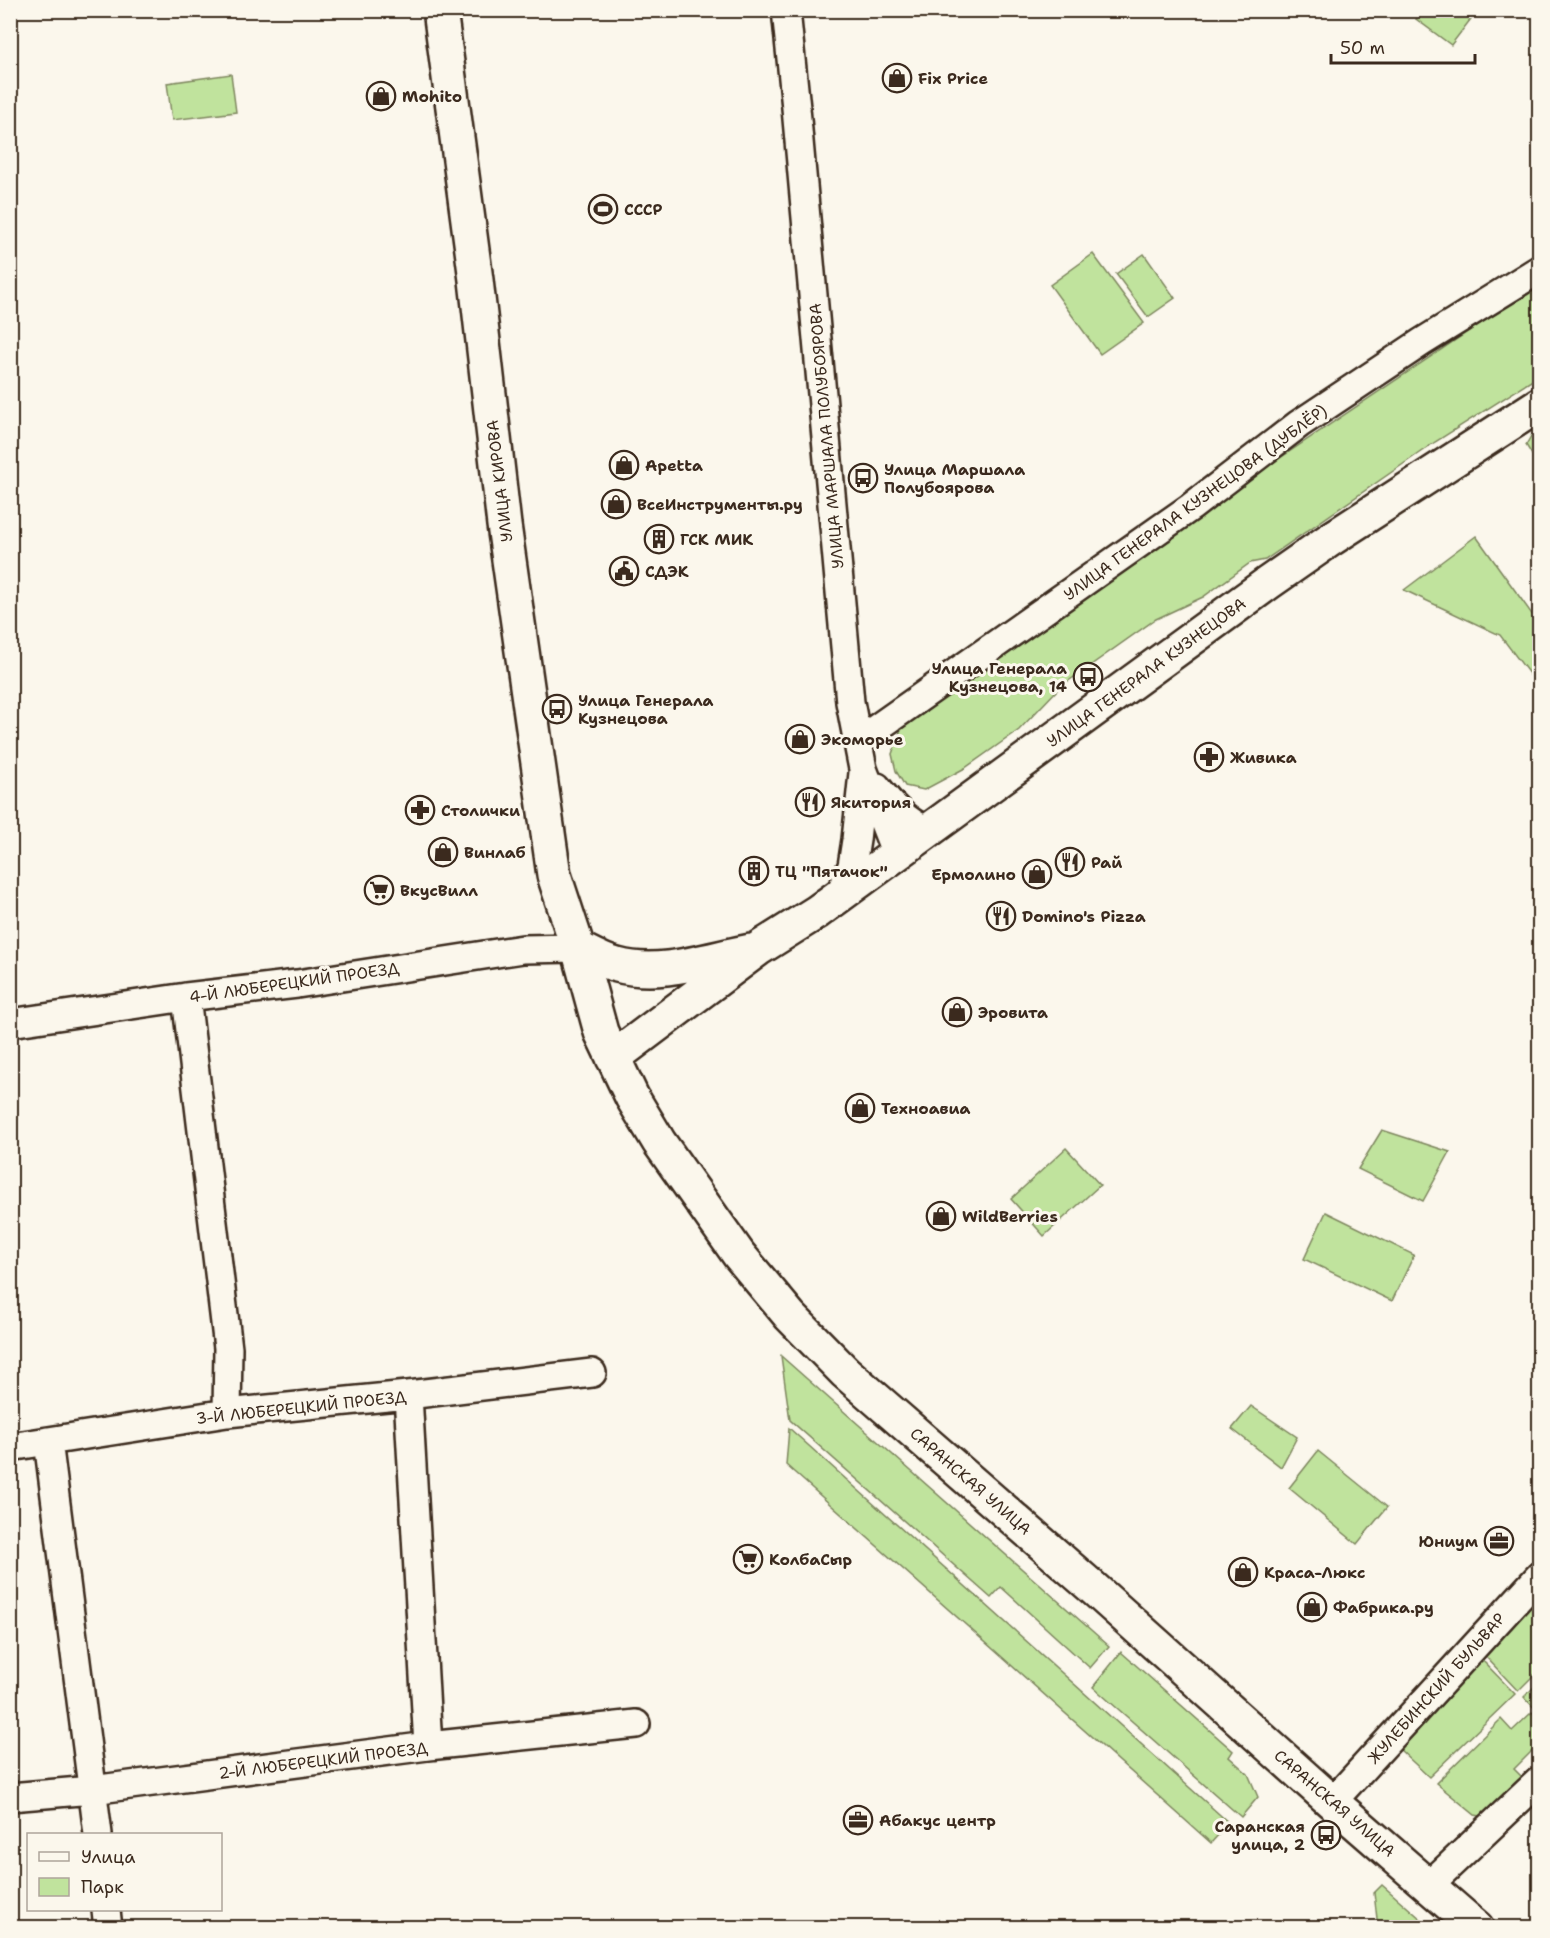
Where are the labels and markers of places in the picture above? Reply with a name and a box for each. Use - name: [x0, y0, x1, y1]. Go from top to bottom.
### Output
- shop icon: Fix Price: [881, 62, 913, 94]
- place label: Fix Price: [918, 68, 988, 89]
- shop icon: Mohito: [365, 80, 397, 112]
- place label: Mohito: [402, 86, 462, 107]
- sports icon: СССР: [587, 193, 619, 225]
- place label: СССР: [624, 199, 662, 220]
- shop icon: Apetta: [608, 449, 640, 481]
- place label: Apetta: [645, 455, 703, 476]
- place label: Улица Маршала Полубоярова: [884, 459, 1025, 498]
- bus stop icon: Улица Маршала Полубоярова: [847, 462, 879, 494]
- shop icon: ВсеИнструменты.ру: [600, 488, 632, 520]
- place label: ВсеИнструменты.ру: [637, 494, 803, 515]
- building icon: ГСК МИК: [643, 523, 675, 555]
- place label: ГСК МИК: [680, 529, 753, 550]
- public building icon: СДЭК: [608, 555, 640, 587]
- place label: СДЭК: [645, 561, 689, 582]
- place label: Улица Генерала Кузнецова, 14: [931, 658, 1067, 697]
- bus stop icon: Улица Генерала Кузнецова, 14: [1072, 661, 1104, 693]
- place label: Улица Генерала Кузнецова: [578, 690, 714, 729]
- bus stop icon: Улица Генерала Кузнецова: [541, 693, 573, 725]
- shop icon: Экоморье: [784, 723, 816, 755]
- place label: Экоморье: [821, 729, 904, 750]
- pharmacy icon: Живика: [1193, 741, 1225, 773]
- place label: Живика: [1230, 747, 1297, 768]
- restaurant icon: Якитория: [794, 786, 826, 818]
- place label: Якитория: [831, 792, 911, 813]
- pharmacy icon: Столички: [404, 794, 436, 826]
- place label: Столички: [441, 800, 520, 821]
- shop icon: Винлаб: [427, 836, 459, 868]
- place label: Винлаб: [464, 842, 526, 863]
- restaurant icon: Рай: [1054, 846, 1086, 878]
- place label: Рай: [1091, 852, 1122, 873]
- building icon: ТЦ "Пятачок": [738, 855, 770, 887]
- shop icon: Ермолино: [1021, 858, 1053, 890]
- place label: ТЦ "Пятачок": [775, 861, 888, 882]
- place label: Ермолино: [931, 864, 1016, 885]
- supermarket icon: ВкусВилл: [363, 874, 395, 906]
- place label: ВкусВилл: [400, 880, 478, 901]
- restaurant icon: Domino's Pizza: [985, 900, 1017, 932]
- place label: Domino's Pizza: [1022, 906, 1146, 927]
- shop icon: Эровита: [941, 996, 973, 1028]
- place label: Эровита: [978, 1002, 1048, 1023]
- shop icon: Техноавиа: [844, 1092, 876, 1124]
- place label: Техноавиа: [881, 1098, 971, 1119]
- shop icon: WildBerries: [925, 1200, 957, 1232]
- place label: WildBerries: [962, 1206, 1058, 1227]
- office icon: Юниум: [1483, 1525, 1515, 1557]
- place label: Юниум: [1419, 1531, 1479, 1552]
- supermarket icon: КолбаСыр: [732, 1543, 764, 1575]
- place label: КолбаСыр: [769, 1549, 853, 1570]
- shop icon: Краса-Люкс: [1227, 1556, 1259, 1588]
- place label: Краса-Люкс: [1264, 1562, 1365, 1583]
- shop icon: Фабрика.ру: [1296, 1591, 1328, 1623]
- place label: Фабрика.ру: [1333, 1597, 1434, 1618]
- office icon: Абакус центр: [842, 1804, 874, 1836]
- place label: Абакус центр: [879, 1810, 996, 1831]
- place label: Саранская улица, 2: [1215, 1816, 1305, 1855]
- bus stop icon: Саранская улица, 2: [1310, 1819, 1342, 1851]

